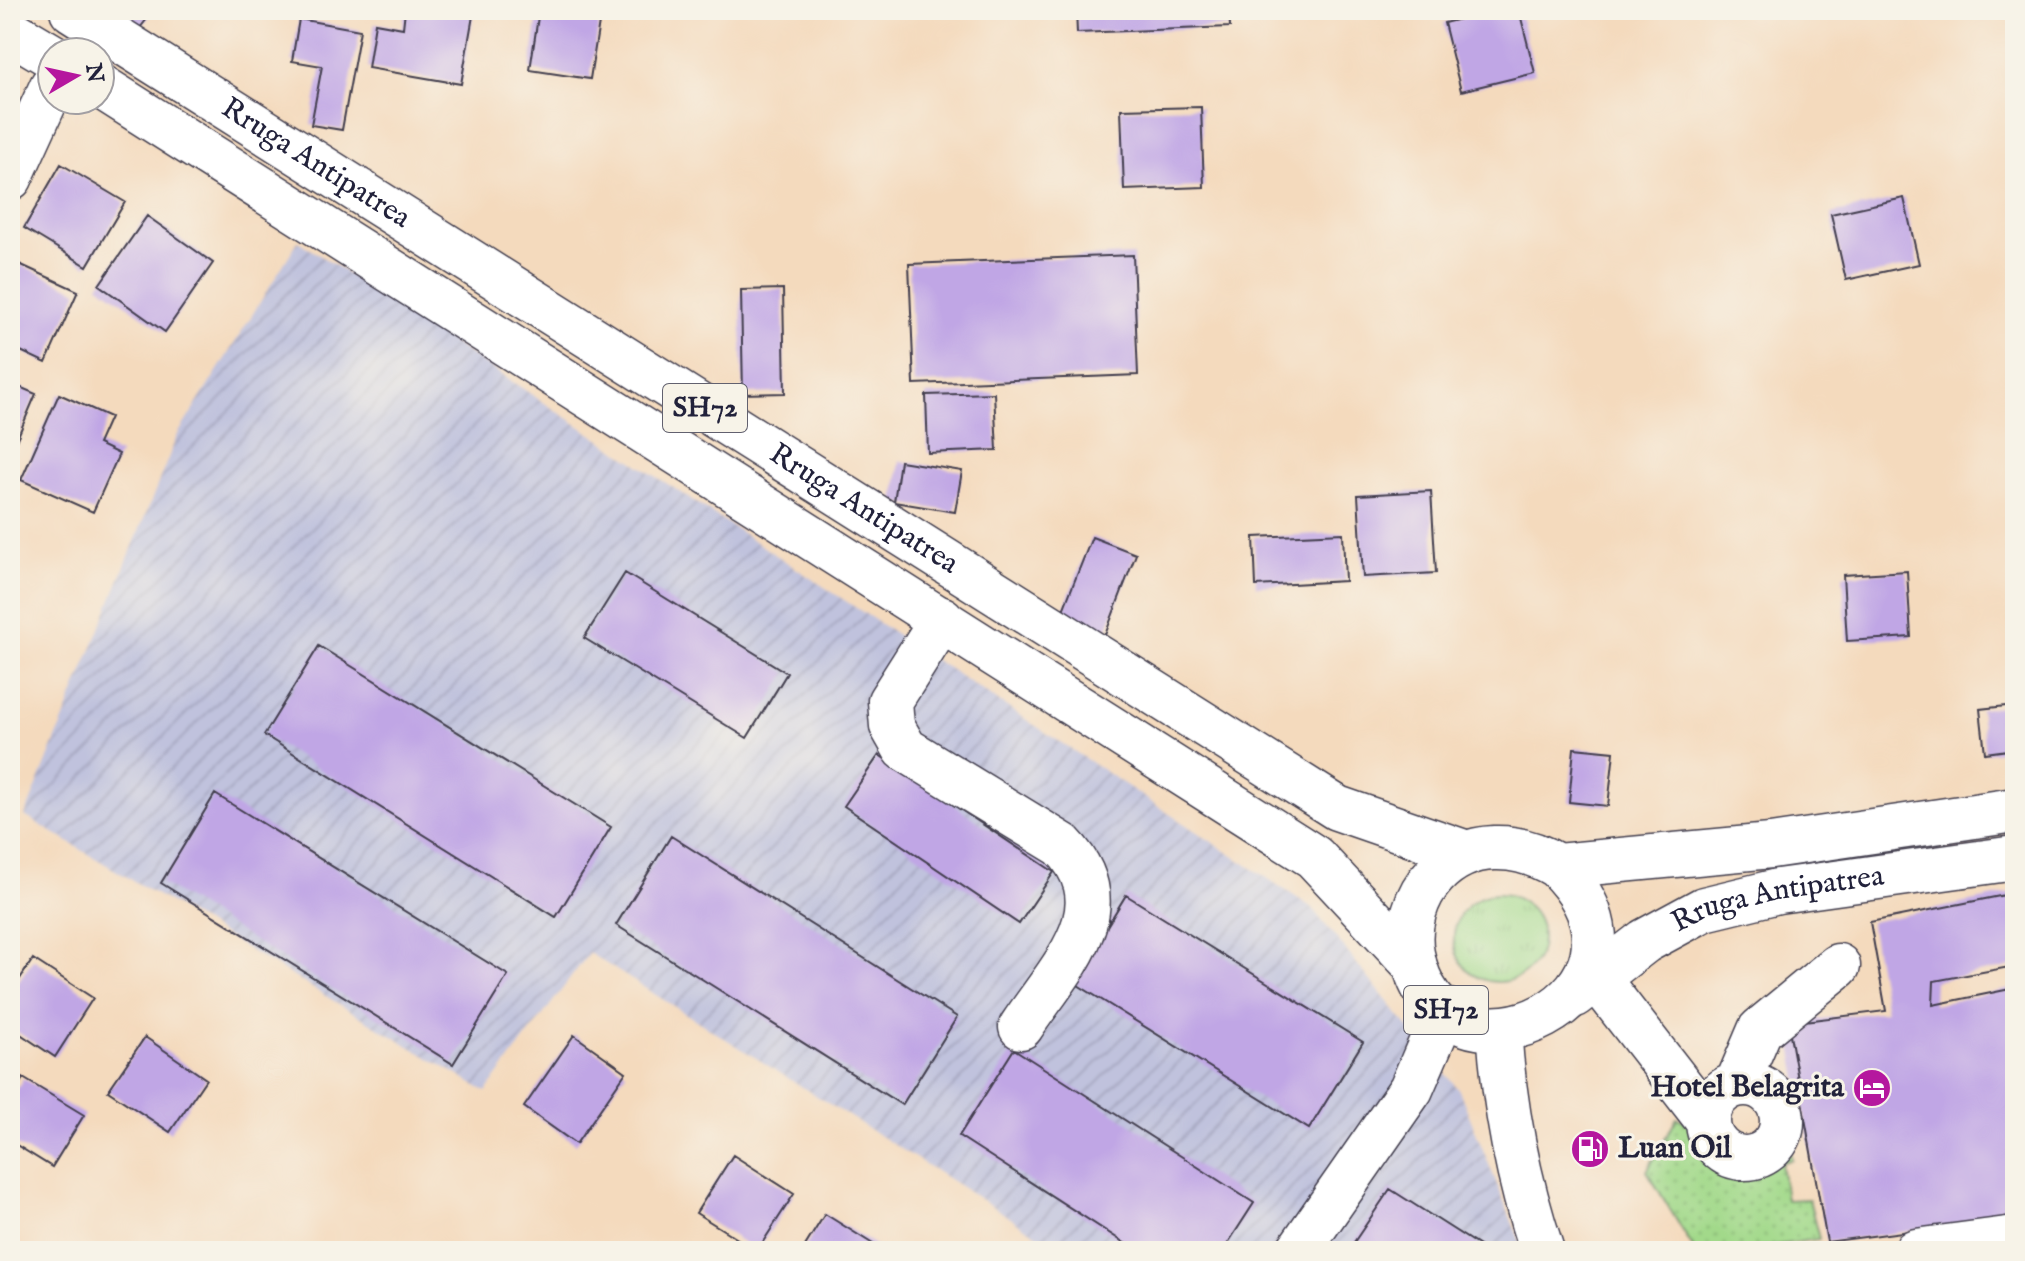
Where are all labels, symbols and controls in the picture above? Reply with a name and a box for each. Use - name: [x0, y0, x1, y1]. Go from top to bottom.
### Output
- north arrow: [36, 36, 116, 116]
- text: N: [78, 61, 109, 85]
- street label: Rruga Antipatrea: [214, 90, 417, 238]
- road number: SH72: [663, 384, 747, 432]
- street label: Rruga Antipatrea: [762, 435, 965, 583]
- street label: Rruga Antipatrea: [1665, 857, 1886, 942]
- road number: SH72: [1404, 986, 1488, 1034]
- hotel icon: Hotel Belagrita: [1851, 1067, 1893, 1109]
- place label: Hotel Belagrita: [1650, 1069, 1845, 1107]
- fuel station icon: Luan Oil: [1569, 1128, 1611, 1170]
- place label: Luan Oil: [1618, 1130, 1732, 1168]

